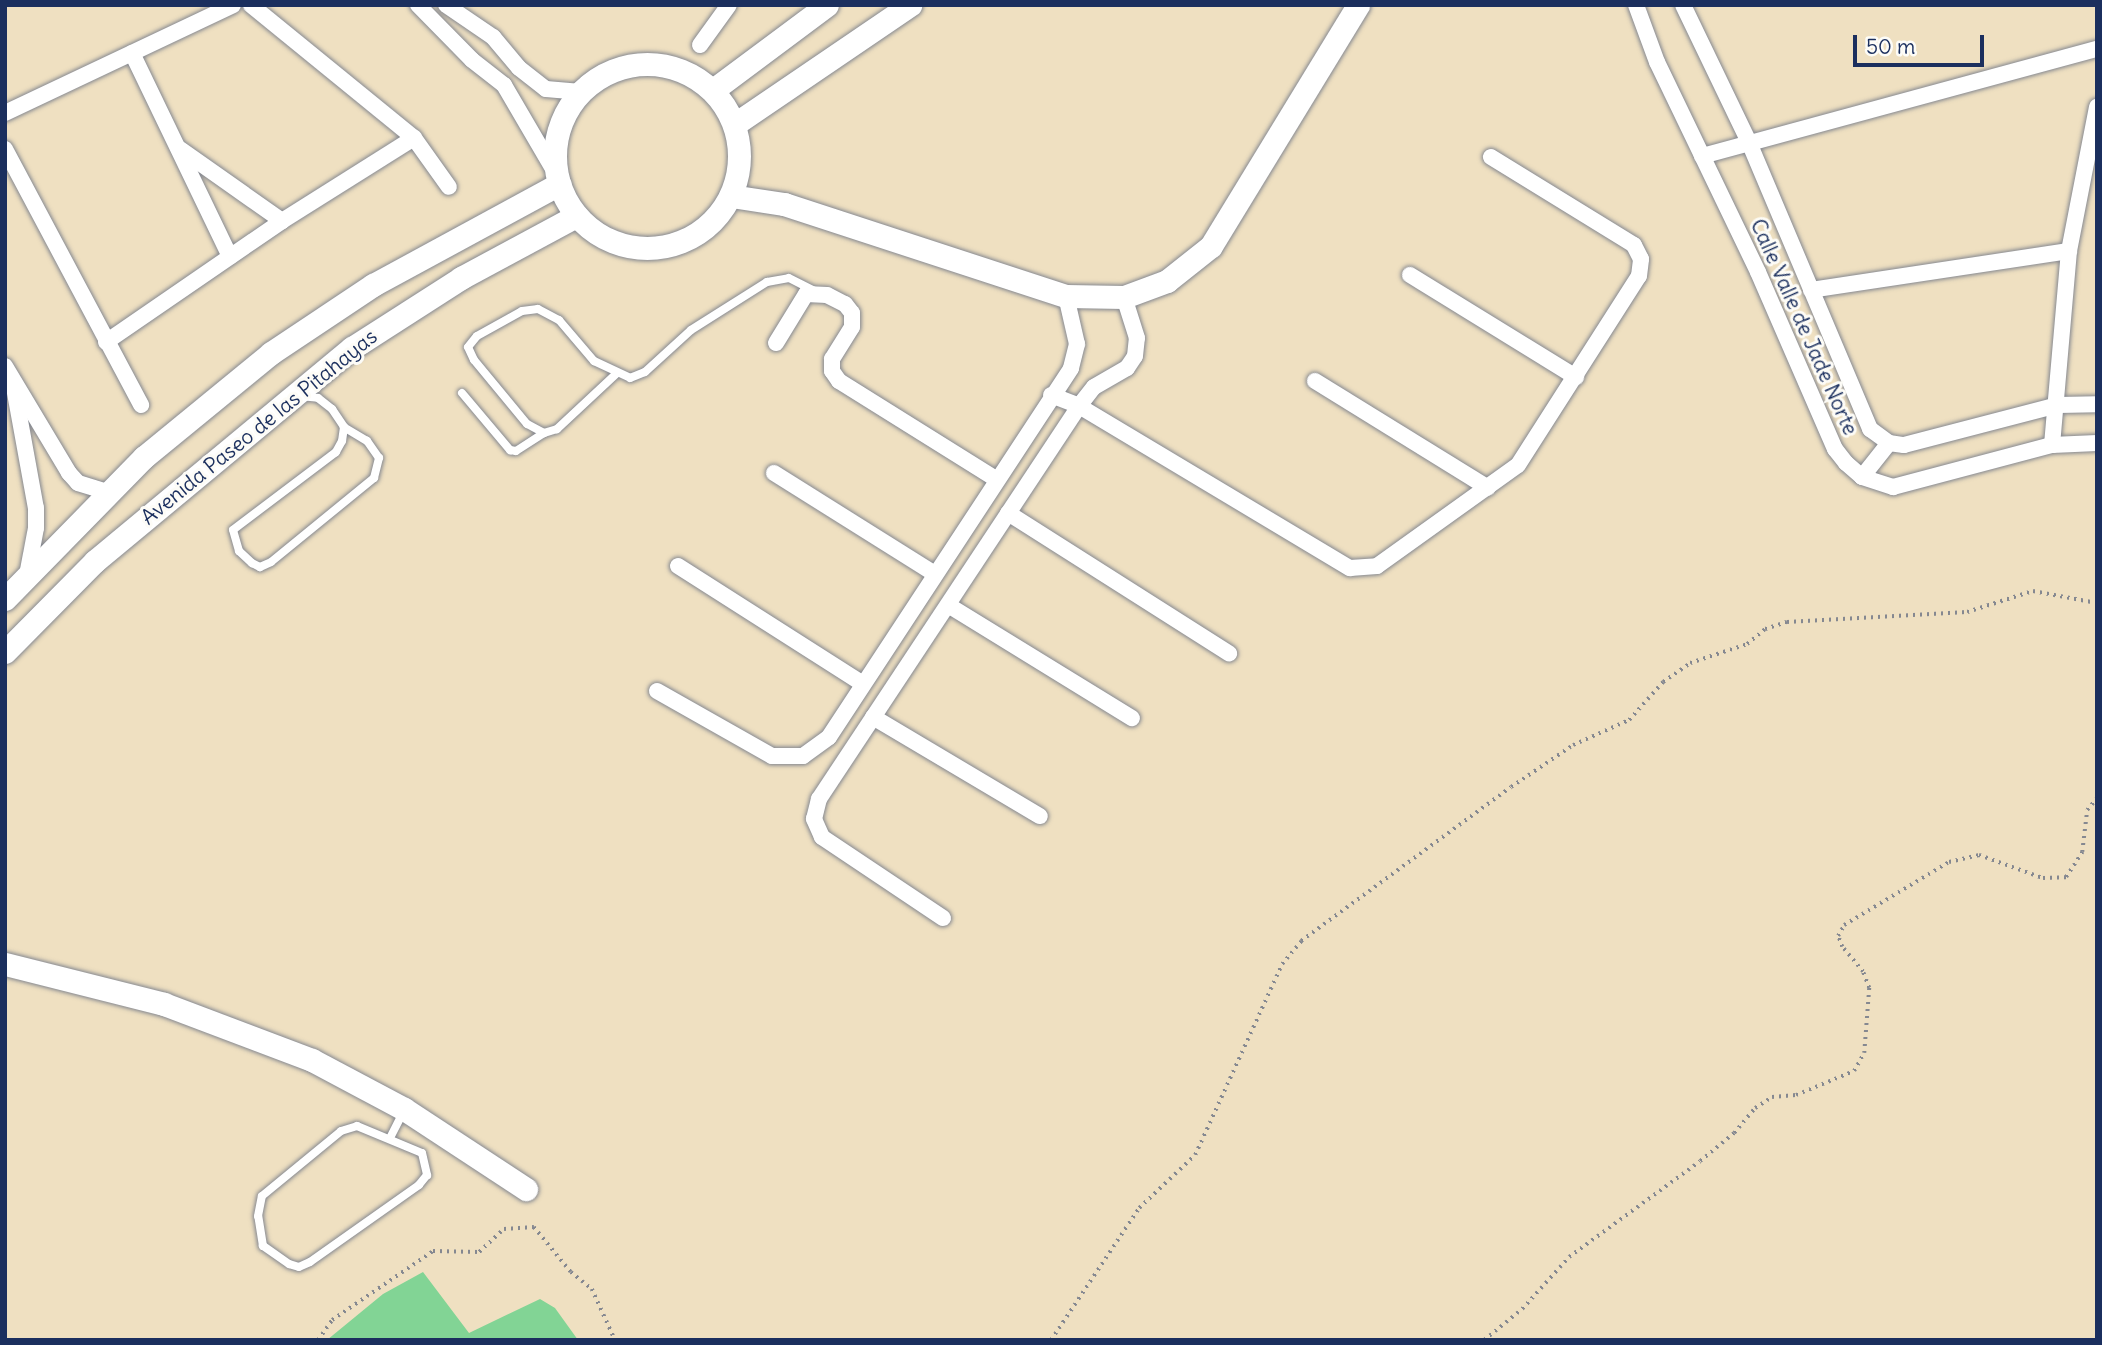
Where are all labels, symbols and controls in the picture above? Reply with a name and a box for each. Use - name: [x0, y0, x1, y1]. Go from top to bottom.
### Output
- scale bar: [1857, 21, 1988, 65]
- text: 50 m: [1866, 33, 1915, 60]
- street label: Calle Valle de Jade Norte: [1745, 215, 1863, 439]
- street label: Avenida Paseo de las Pitahayas: [136, 324, 382, 530]

